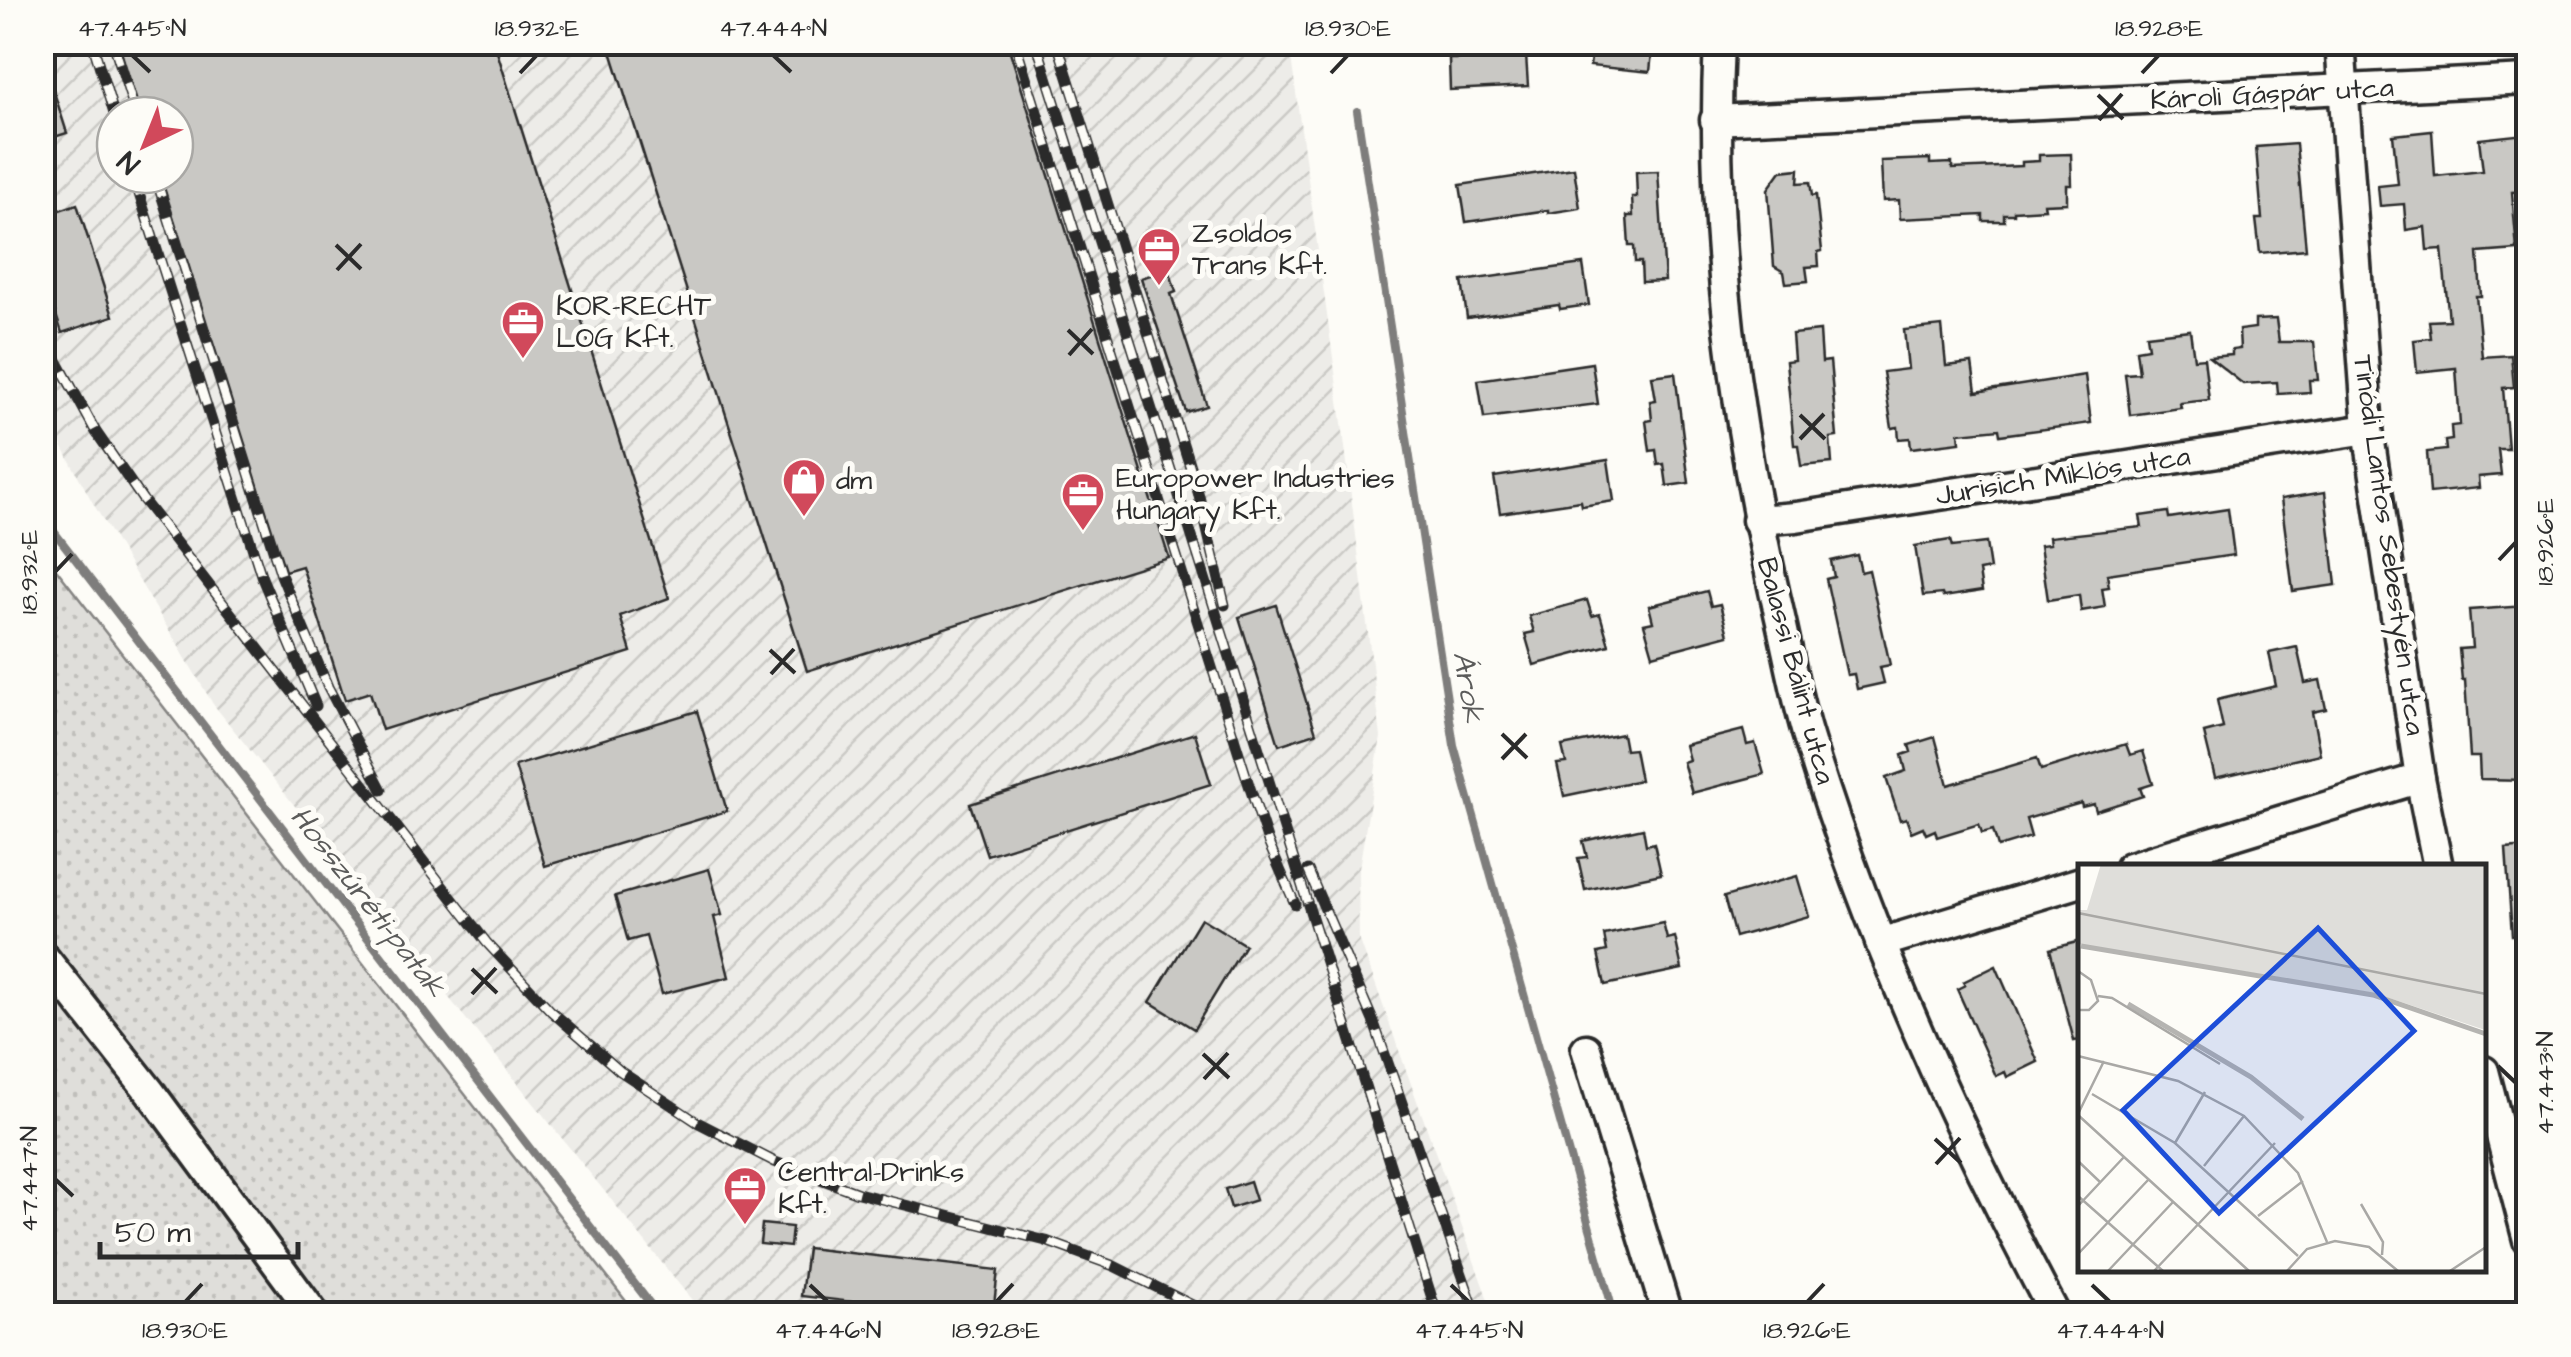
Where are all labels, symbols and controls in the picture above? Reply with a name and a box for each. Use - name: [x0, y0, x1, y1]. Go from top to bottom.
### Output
- text: 47.445°N: [78, 11, 186, 46]
- text: 18.932°E: [495, 11, 579, 46]
- text: 47.444°N: [719, 11, 827, 46]
- text: 18.930°E: [1305, 11, 1391, 46]
- text: 18.928°E: [2115, 11, 2203, 46]
- street label: Károli Gáspár utca: [2149, 68, 2395, 120]
- north arrow: [95, 95, 195, 195]
- text: N: [109, 142, 149, 182]
- place label: Zsoldos Trans Kft.: [1192, 214, 1327, 285]
- office icon: Zsoldos Trans Kft.: [1136, 226, 1182, 287]
- place label: KOR-RECHT LOG Kft.: [556, 287, 712, 358]
- office icon: KOR-RECHT LOG Kft.: [500, 299, 546, 360]
- street label: Tinódi Lantos Sebestyén utca: [2341, 352, 2435, 738]
- street label: Jurisich Miklós utca: [1933, 437, 2193, 515]
- shop icon: dm: [781, 457, 827, 518]
- place label: Europower Industries Hungary Kft.: [1116, 459, 1395, 532]
- place label: dm: [836, 461, 872, 500]
- office icon: Europower Industries Hungary Kft.: [1060, 471, 1106, 532]
- text: 18.926°E: [2528, 498, 2563, 586]
- text: 18.932°E: [12, 530, 47, 614]
- street label: Balassi Bálint utca: [1747, 553, 1845, 789]
- water label: Árok: [1442, 649, 1494, 726]
- water label: Hosszúréti-patak: [280, 798, 456, 1007]
- inset map: [2078, 864, 2486, 1272]
- text: 47.443°N: [2528, 1031, 2563, 1135]
- text: 47.447°N: [12, 1126, 47, 1232]
- place label: Central-Drinks Kft.: [778, 1153, 964, 1224]
- office icon: Central-Drinks Kft.: [722, 1165, 768, 1226]
- scale bar: [100, 1197, 298, 1259]
- text: 50 m: [115, 1212, 191, 1254]
- text: 18.930°E: [142, 1313, 228, 1348]
- text: 47.446°N: [775, 1313, 881, 1348]
- text: 18.928°E: [952, 1313, 1040, 1348]
- text: 47.445°N: [1415, 1313, 1523, 1348]
- text: 18.926°E: [1763, 1313, 1851, 1348]
- text: 47.444°N: [2056, 1313, 2164, 1348]

